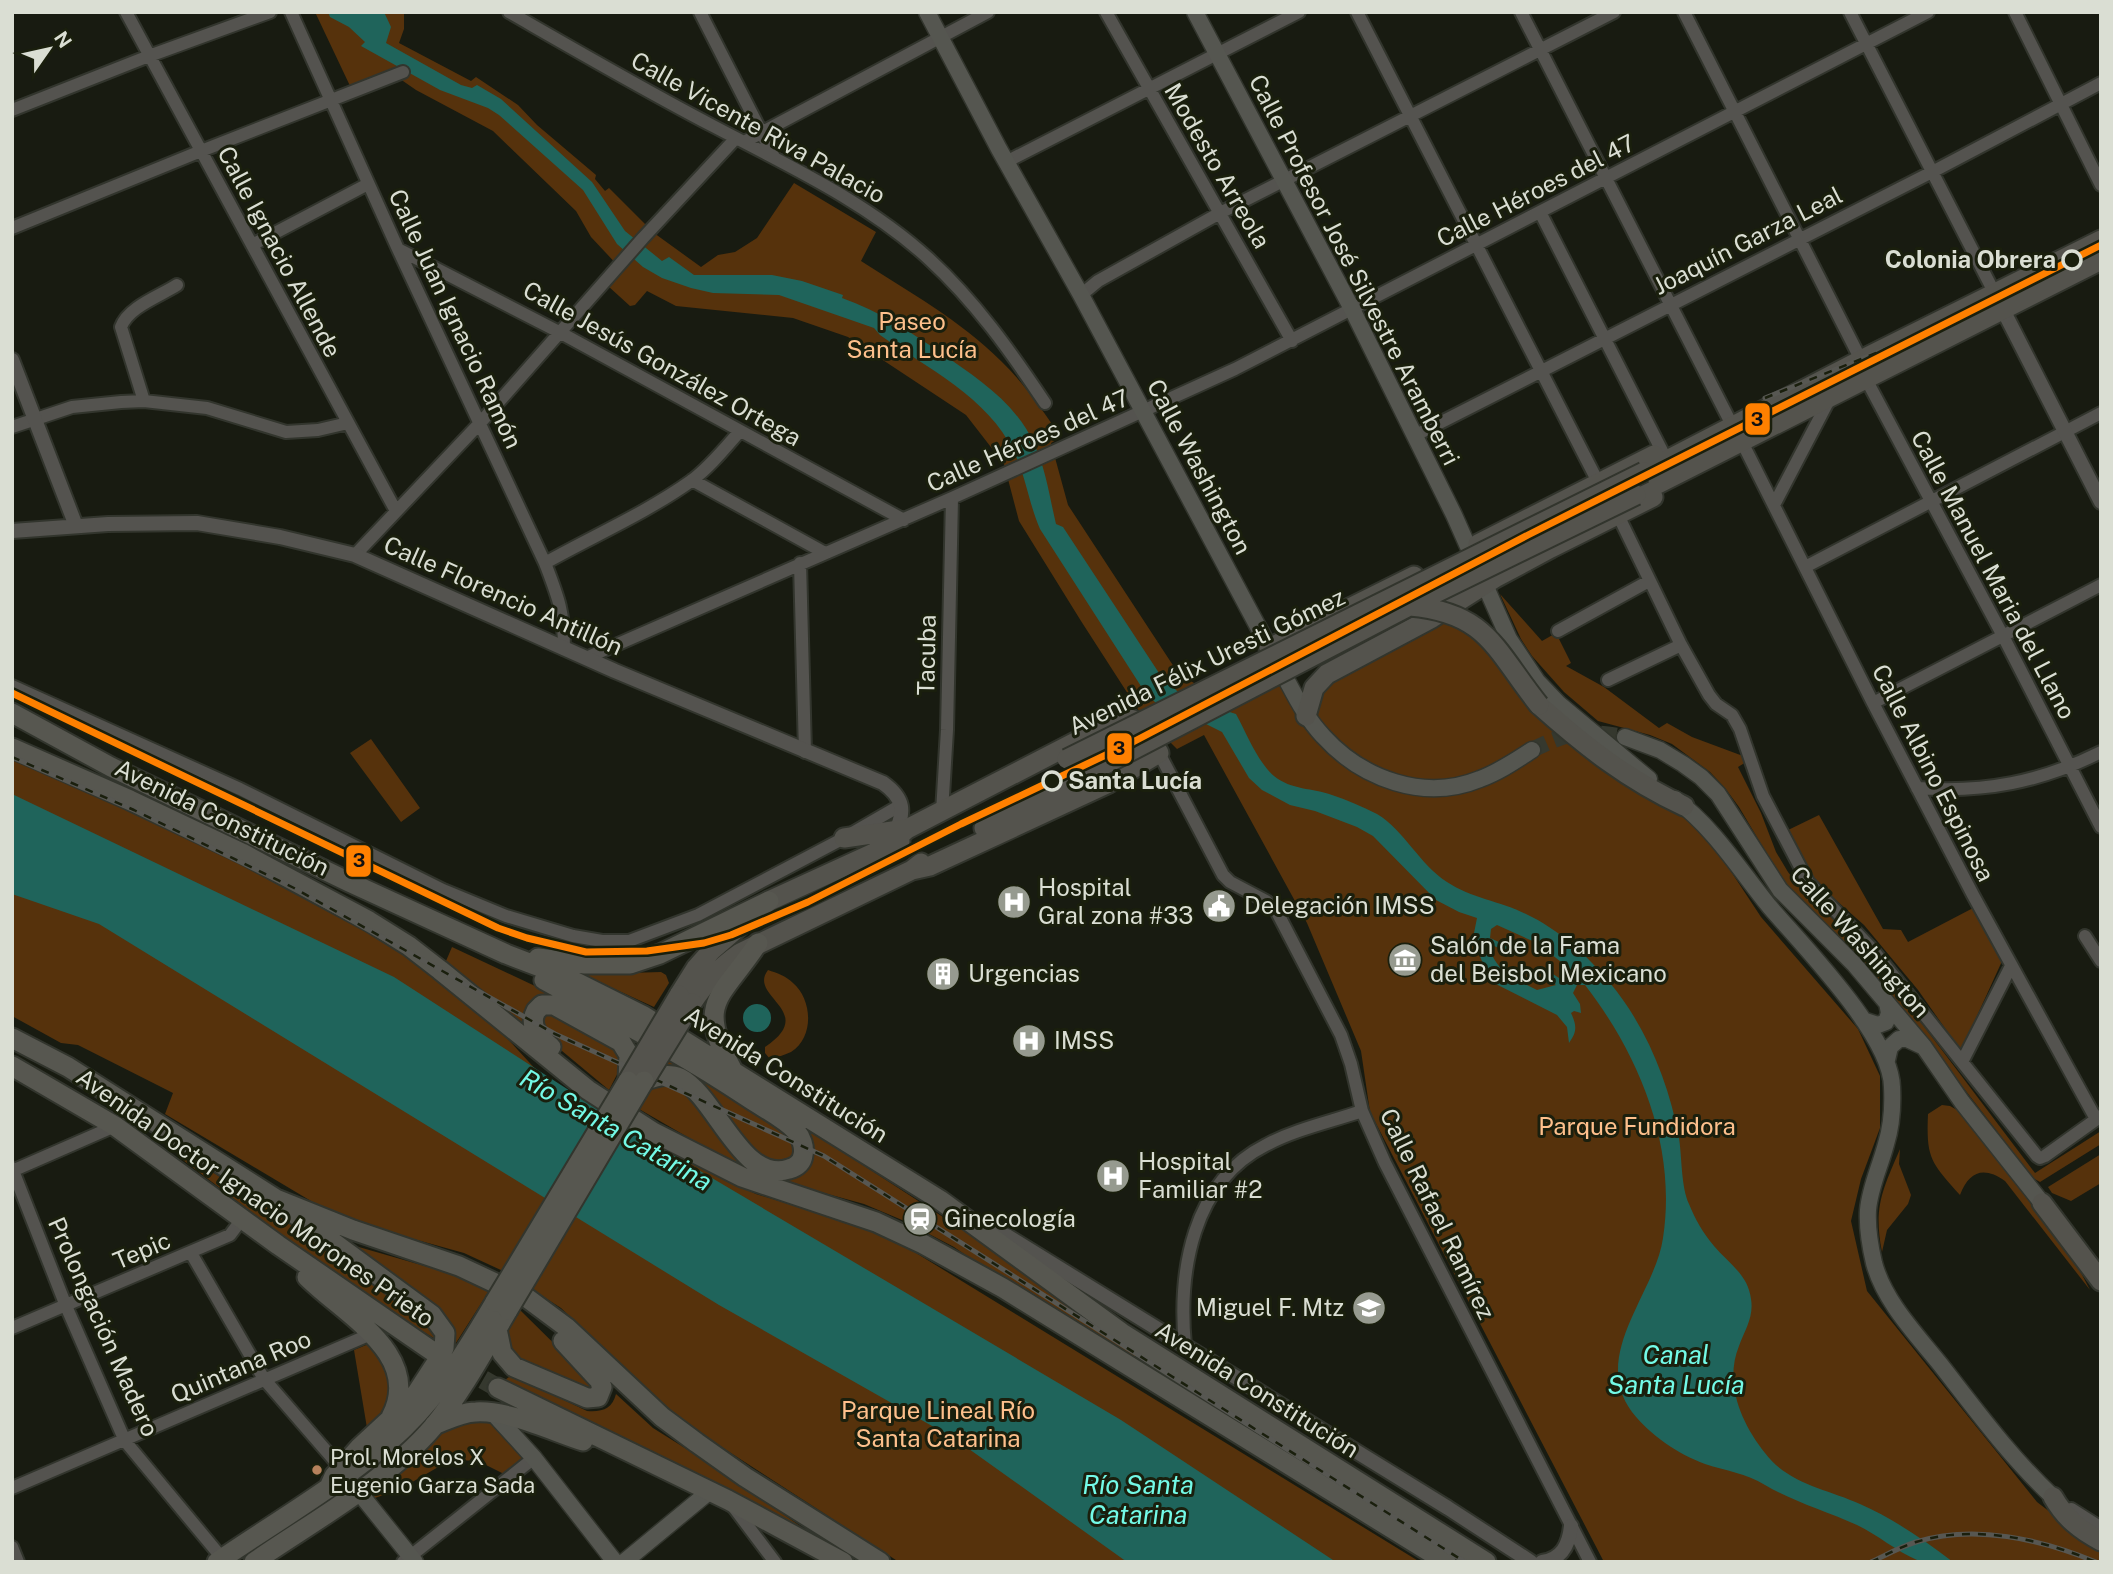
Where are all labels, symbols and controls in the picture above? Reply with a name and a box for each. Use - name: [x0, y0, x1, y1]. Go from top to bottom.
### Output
- north arrow: [14, 14, 84, 84]
- text: N: [50, 27, 76, 52]
- street label: Calle Vicente Riva Palacio: [627, 45, 890, 209]
- street label: Calle Profesor José Silvestre Aramberri: [1244, 70, 1466, 470]
- street label: Modesto Arreola: [1159, 78, 1276, 253]
- street label: Calle Héroes del 47: [1432, 128, 1639, 252]
- street label: Calle Ignacio Allende: [212, 141, 347, 362]
- street label: Joaquín Garza Leal: [1648, 180, 1847, 300]
- street label: Calle Juan Ignacio Ramón: [383, 184, 528, 453]
- place label: Colonia Obrera: [1885, 245, 2056, 273]
- marker: Colonia Obrera: [2062, 250, 2082, 270]
- street label: Calle Jesús González Ortega: [519, 275, 806, 451]
- park label: Paseo Santa Lucía: [847, 307, 977, 363]
- street label: Calle Washington: [1142, 374, 1258, 559]
- street label: Calle Héroes del 47: [922, 383, 1133, 497]
- line badge: 3: [1744, 402, 1771, 436]
- text: 3: [1751, 408, 1763, 430]
- street label: Calle Manuel Maria del Llano: [1906, 425, 2082, 724]
- street label: Calle Florencio Antillón: [380, 530, 627, 660]
- street label: Avenida Félix Uresti Gómez: [1064, 582, 1349, 740]
- street label: Tacuba: [911, 614, 941, 696]
- street label: Calle Albino Espinosa: [1867, 659, 2001, 886]
- line badge: 3: [1106, 732, 1133, 765]
- text: 3: [1113, 737, 1125, 759]
- street label: Avenida Constitución: [111, 753, 334, 881]
- place label: Santa Lucía: [1068, 766, 1202, 794]
- marker: Santa Lucía: [1042, 771, 1062, 791]
- line badge: 3: [345, 844, 372, 878]
- text: 3: [353, 849, 365, 871]
- street label: Calle Washington: [1785, 860, 1936, 1023]
- place label: Hospital Gral zona #33: [1038, 873, 1193, 929]
- hospital icon: Hospital Gral zona #33: [995, 883, 1033, 921]
- public building icon: Delegación IMSS: [1200, 887, 1238, 925]
- place label: Delegación IMSS: [1244, 891, 1435, 919]
- place label: Salón de la Fama del Beisbol Mexicano: [1430, 931, 1667, 987]
- museum icon: Salón de la Fama del Beisbol Mexicano: [1386, 941, 1424, 979]
- building icon: Urgencias: [924, 955, 962, 993]
- place label: Urgencias: [968, 959, 1080, 987]
- street label: Avenida Constitución: [680, 1000, 893, 1148]
- hospital icon: IMSS: [1010, 1022, 1048, 1060]
- place label: IMSS: [1054, 1026, 1114, 1054]
- street label: Avenida Doctor Ignacio Morones Prieto: [71, 1062, 440, 1332]
- water label: Río Santa Catarina: [515, 1062, 718, 1197]
- street label: Calle Rafael Ramírez: [1375, 1104, 1501, 1323]
- park label: Parque Fundidora: [1538, 1112, 1736, 1140]
- place label: Hospital Familiar #2: [1138, 1147, 1263, 1203]
- hospital icon: Hospital Familiar #2: [1094, 1157, 1132, 1195]
- station icon: Ginecología: [901, 1200, 939, 1238]
- place label: Ginecología: [944, 1204, 1076, 1232]
- street label: Prolongación Madero: [43, 1213, 165, 1441]
- street label: Tepic: [109, 1226, 174, 1275]
- school or university icon: Miguel F. Mtz: [1350, 1289, 1388, 1327]
- place label: Miguel F. Mtz: [1196, 1293, 1344, 1321]
- street label: Avenida Constitución: [1151, 1315, 1364, 1463]
- street label: Quintana Roo: [166, 1324, 315, 1408]
- water label: Canal Santa Lucía: [1607, 1339, 1745, 1400]
- park label: Parque Lineal Río Santa Catarina: [841, 1396, 1035, 1452]
- place label: Prol. Morelos X Eugenio Garza Sada: [330, 1444, 535, 1498]
- marker: Prol. Morelos X Eugenio Garza Sada: [310, 1463, 324, 1477]
- water label: Río Santa Catarina: [1082, 1469, 1194, 1530]

